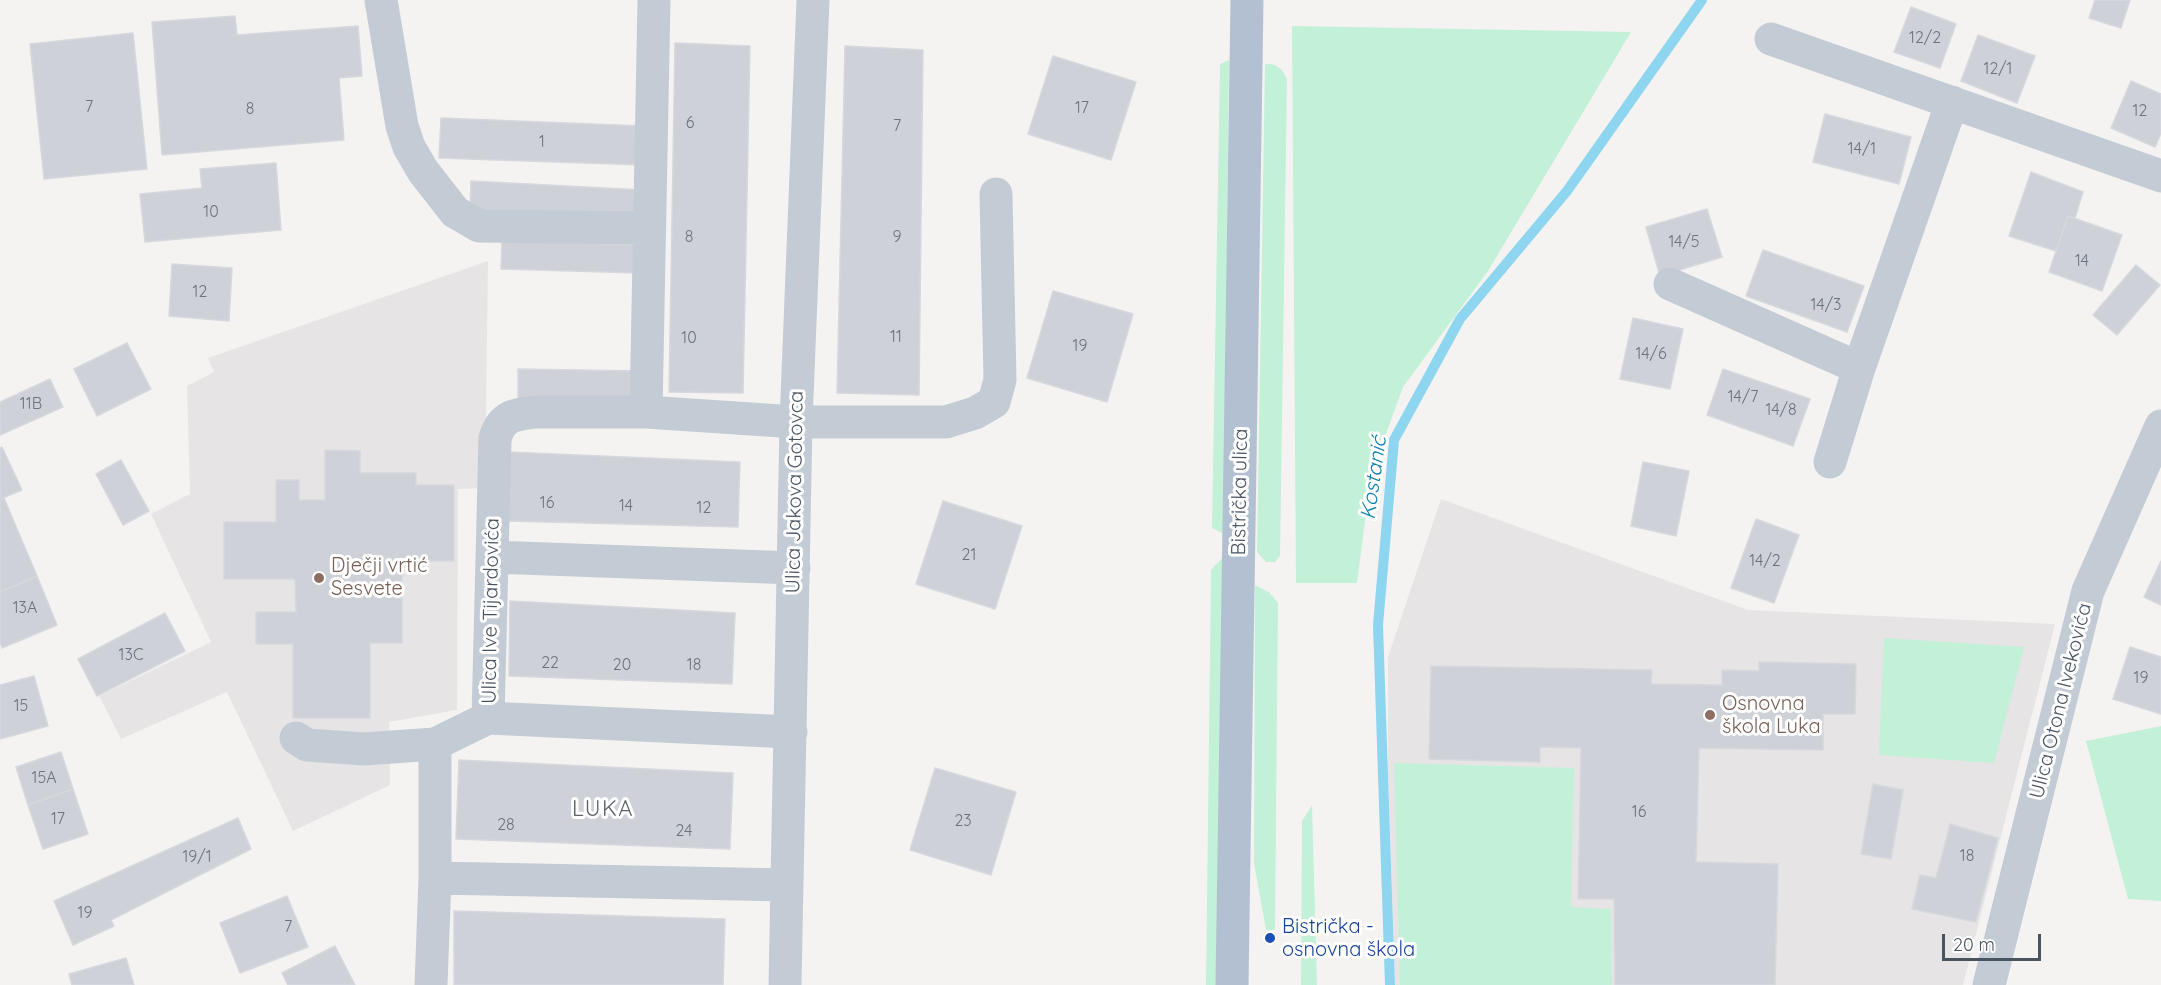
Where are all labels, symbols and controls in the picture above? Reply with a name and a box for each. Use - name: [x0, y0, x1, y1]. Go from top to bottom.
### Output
- house number: 12/2: [1909, 28, 1941, 48]
- house number: 12/1: [1983, 59, 2013, 79]
- house number: 7: [85, 97, 93, 117]
- house number: 17: [1075, 98, 1089, 118]
- house number: 8: [246, 99, 254, 119]
- house number: 12: [2133, 101, 2147, 121]
- house number: 6: [686, 113, 694, 133]
- house number: 7: [893, 116, 901, 136]
- house number: 1: [539, 132, 545, 152]
- house number: 14/1: [1848, 139, 1876, 159]
- house number: 10: [203, 202, 219, 222]
- house number: 8: [685, 227, 693, 247]
- house number: 9: [893, 227, 901, 247]
- house number: 14/5: [1668, 232, 1700, 252]
- house number: 14: [2075, 251, 2089, 271]
- house number: 12: [193, 282, 207, 302]
- house number: 14/3: [1811, 295, 1841, 315]
- house number: 11: [890, 327, 902, 347]
- house number: 10: [681, 328, 697, 348]
- house number: 19: [1073, 336, 1087, 356]
- house number: 14/6: [1635, 344, 1667, 364]
- house number: 14/7: [1728, 387, 1758, 407]
- street label: Ulica Jakova Gotovca: [781, 391, 809, 593]
- house number: 11B: [20, 394, 42, 414]
- house number: 14/8: [1765, 400, 1797, 420]
- street label: Bistrička ulica: [1227, 428, 1253, 556]
- water label: Kostanić: [1356, 435, 1392, 521]
- house number: 16: [540, 493, 554, 513]
- house number: 14: [619, 496, 633, 516]
- house number: 12: [697, 498, 711, 518]
- street label: Ulica Ive Tijardovića: [477, 518, 505, 704]
- house number: 21: [962, 545, 976, 565]
- house number: 14/2: [1749, 551, 1781, 571]
- place label: Dječji vrtić Sesvete: [331, 554, 427, 601]
- marker: Dječji vrtić Sesvete: [312, 571, 326, 585]
- house number: 13A: [13, 598, 37, 618]
- street label: Ulica Otona Ivekovića: [2025, 601, 2097, 801]
- house number: 13C: [119, 645, 143, 665]
- house number: 22: [541, 653, 559, 673]
- house number: 20: [613, 655, 631, 675]
- house number: 18: [687, 655, 701, 675]
- house number: 19: [2134, 668, 2148, 688]
- place label: Osnovna škola Luka: [1722, 692, 1821, 739]
- house number: 15: [14, 696, 28, 716]
- marker: Osnovna škola Luka: [1703, 708, 1717, 722]
- house number: 15A: [32, 768, 56, 788]
- district label: LUKA: [572, 796, 634, 822]
- house number: 16: [1632, 802, 1646, 822]
- house number: 17: [51, 809, 65, 829]
- house number: 23: [954, 811, 972, 831]
- house number: 28: [497, 815, 515, 835]
- house number: 24: [675, 821, 693, 841]
- house number: 18: [1960, 846, 1974, 866]
- house number: 19/1: [182, 847, 212, 867]
- house number: 19: [78, 903, 92, 923]
- place label: Bistrička - osnovna škola: [1282, 915, 1415, 962]
- house number: 7: [284, 917, 292, 937]
- scale bar: [1945, 922, 2044, 960]
- marker: Bistrička - osnovna škola: [1263, 931, 1277, 945]
- text: 20 m: [1953, 933, 1995, 956]

